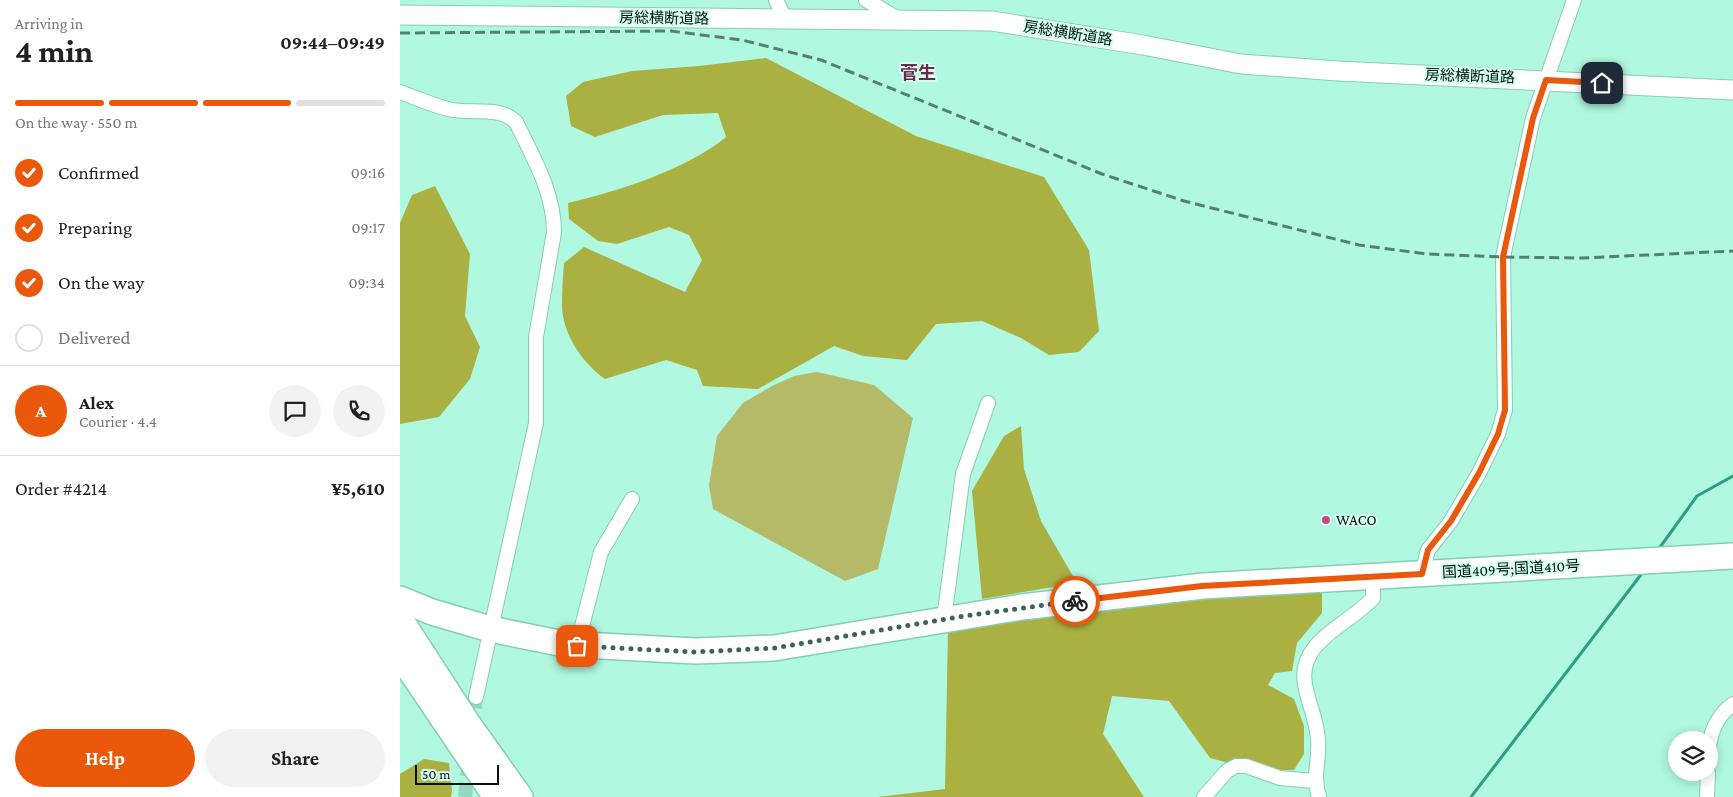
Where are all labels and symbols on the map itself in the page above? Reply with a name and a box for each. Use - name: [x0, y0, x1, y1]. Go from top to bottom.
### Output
- street label: 房総横断道路: [619, 9, 709, 27]
- street label: 房総横断道路: [1022, 18, 1114, 48]
- pin: [1581, 62, 1623, 104]
- district label: 菅生: [900, 63, 936, 83]
- street label: 房総横断道路: [1425, 66, 1515, 86]
- place label: WACO: [1336, 512, 1376, 528]
- marker: WACO: [1320, 514, 1332, 526]
- street label: 国道409号;国道410号: [1442, 557, 1581, 582]
- courier: [1050, 576, 1100, 626]
- pin: [556, 625, 598, 667]
- scale bar: [415, 762, 499, 785]

